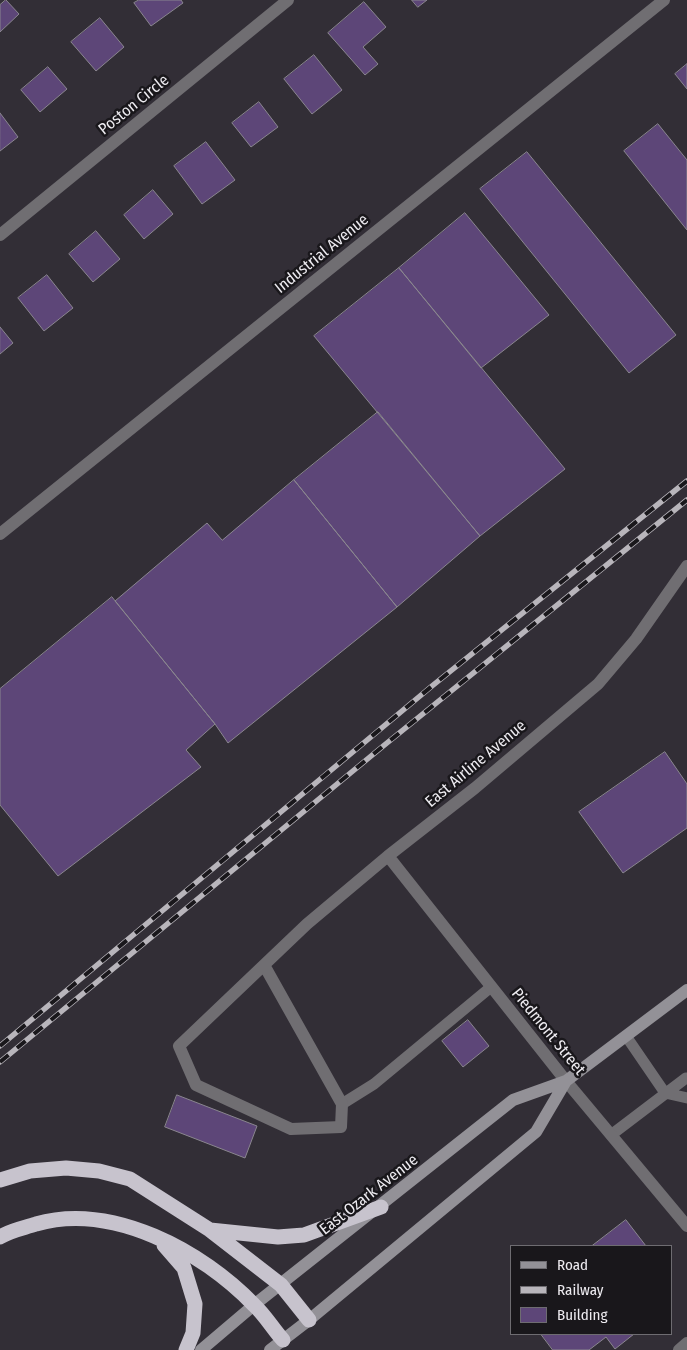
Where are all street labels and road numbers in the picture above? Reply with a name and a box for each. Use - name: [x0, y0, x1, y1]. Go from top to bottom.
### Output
- street label: Poston Circle: [95, 71, 173, 139]
- street label: Industrial Avenue: [271, 210, 373, 298]
- street label: East Airline Avenue: [422, 716, 530, 812]
- street label: Piedmont Street: [507, 985, 589, 1079]
- street label: East Ozark Avenue: [316, 1151, 422, 1239]

